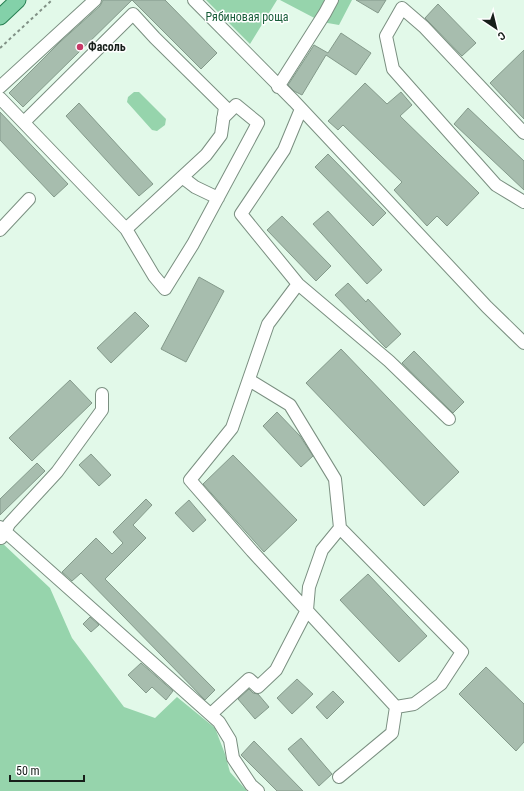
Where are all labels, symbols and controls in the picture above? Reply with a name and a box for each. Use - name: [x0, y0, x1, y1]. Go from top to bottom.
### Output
- north arrow: [476, 8, 516, 48]
- park label: Рябиновая роща: [205, 10, 289, 24]
- text: С: [495, 29, 508, 43]
- place label: Фасоль: [88, 40, 126, 54]
- marker: Фасоль: [75, 42, 85, 52]
- scale bar: [10, 757, 84, 783]
- text: 50 m: [16, 764, 40, 778]

